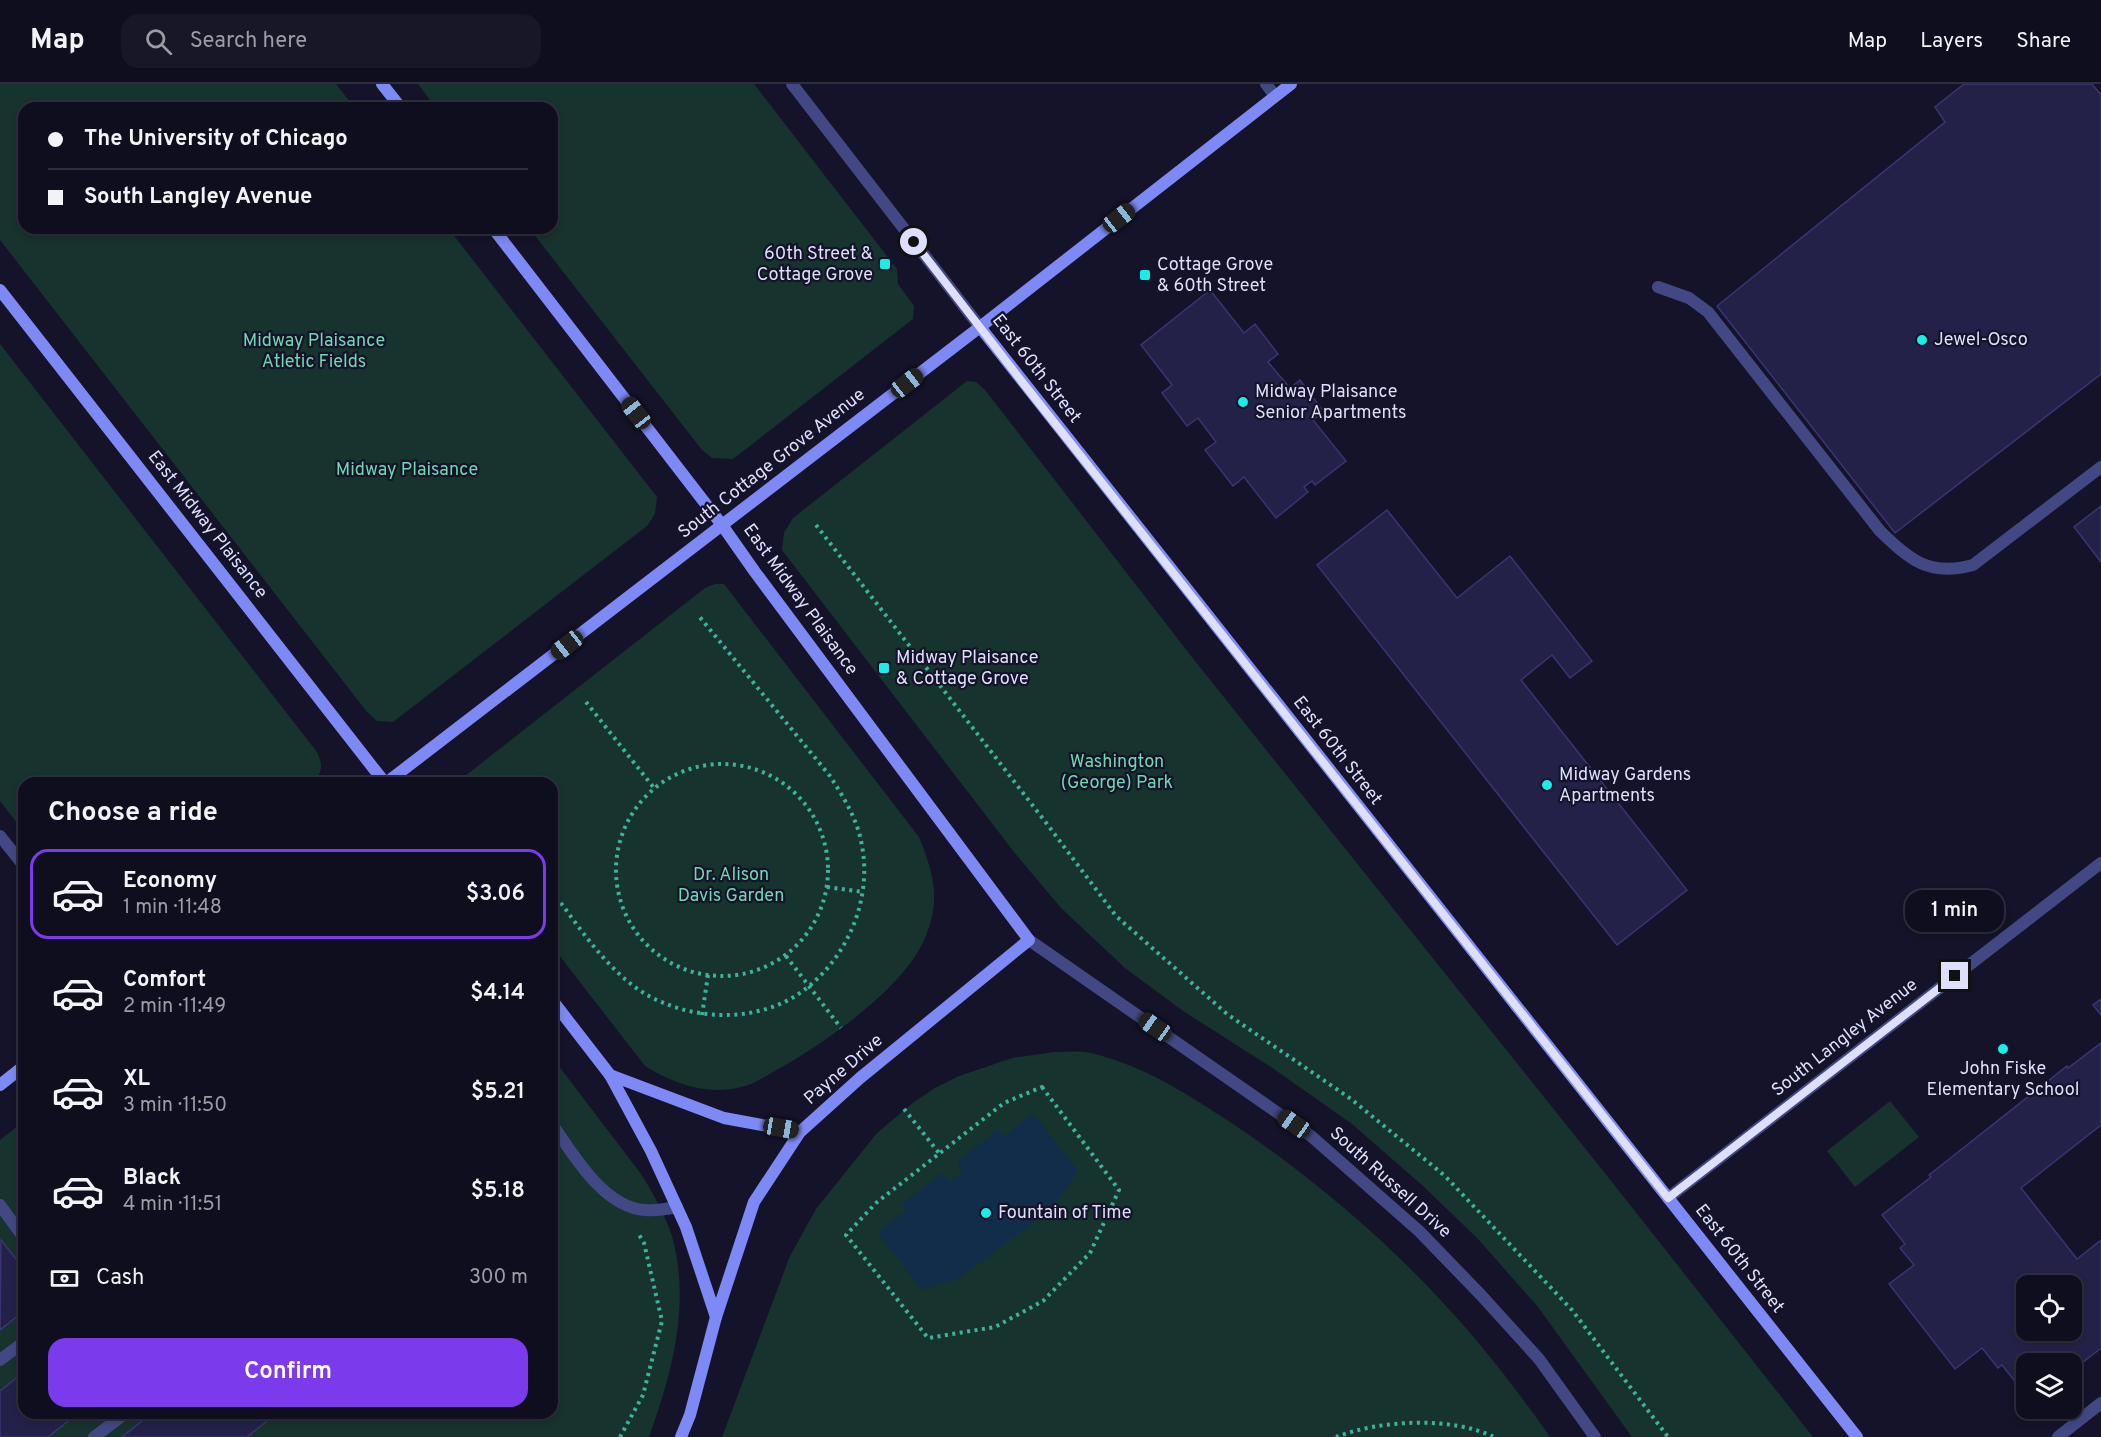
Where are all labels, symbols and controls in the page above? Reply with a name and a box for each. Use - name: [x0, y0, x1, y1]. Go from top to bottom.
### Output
- search box: [121, 14, 541, 68]
- text: Map: [30, 23, 85, 59]
- icon: search: [142, 25, 175, 58]
- text: Search here: [190, 28, 307, 55]
- text: Map: [1848, 28, 1887, 55]
- text: Layers: [1920, 28, 1983, 55]
- text: Share: [2016, 28, 2071, 55]
- text: The University of Chicago: [84, 126, 348, 153]
- text: South Langley Avenue: [84, 184, 312, 211]
- car: [1099, 200, 1139, 236]
- route start: [900, 228, 927, 255]
- place label: 60th Street & Cottage Grove: [757, 243, 873, 287]
- place label: Cottage Grove & 60th Street: [1157, 254, 1273, 298]
- marker: 60th Street & Cottage Grove: [878, 257, 892, 271]
- marker: Cottage Grove & 60th Street: [1138, 268, 1152, 282]
- street label: East 60th Street: [986, 310, 1086, 428]
- place label: Jewel-Osco: [1934, 329, 2028, 352]
- park label: Midway Plaisance Atletic Fields: [243, 330, 385, 374]
- marker: Jewel-Osco: [1915, 333, 1929, 347]
- car: [887, 365, 927, 401]
- place label: Midway Plaisance Senior Apartments: [1255, 381, 1407, 425]
- street label: South Cottage Grove Avenue: [674, 384, 870, 544]
- car: [618, 393, 654, 433]
- marker: Midway Plaisance Senior Apartments: [1236, 395, 1250, 409]
- street label: East Midway Plaisance: [142, 446, 272, 604]
- park label: Midway Plaisance: [336, 459, 478, 482]
- street label: East Midway Plaisance: [737, 520, 863, 680]
- car: [547, 627, 587, 663]
- place label: Midway Plaisance & Cottage Grove: [896, 647, 1038, 691]
- marker: Midway Plaisance & Cottage Grove: [877, 661, 891, 675]
- street label: East 60th Street: [1287, 692, 1387, 810]
- park label: Washington (George) Park: [1061, 751, 1173, 795]
- place label: Midway Gardens Apartments: [1559, 764, 1691, 808]
- marker: Midway Gardens Apartments: [1540, 778, 1554, 792]
- text: Choose a ride: [48, 796, 218, 830]
- park label: Dr. Alison Davis Garden: [678, 864, 784, 908]
- icon: car: [51, 867, 105, 921]
- text: Economy: [123, 868, 217, 895]
- text: $3.06: [466, 881, 525, 908]
- callout: 1 min: [1906, 889, 2004, 931]
- text: 1 min · 11:48: [123, 895, 222, 921]
- text: 1 min: [1931, 898, 1978, 924]
- route end: [1941, 962, 1968, 989]
- icon: car: [51, 966, 105, 1020]
- text: Comfort: [123, 967, 206, 994]
- street label: South Langley Avenue: [1767, 974, 1923, 1102]
- text: $4.14: [470, 980, 525, 1007]
- text: 2 min · 11:49: [123, 994, 226, 1020]
- car: [1135, 1009, 1175, 1045]
- street label: Payne Drive: [800, 1029, 888, 1111]
- marker: John Fiske Elementary School: [1996, 1042, 2010, 1056]
- place label: John Fiske Elementary School: [1927, 1058, 2079, 1102]
- icon: car: [51, 1065, 105, 1119]
- text: XL: [123, 1066, 150, 1093]
- text: $5.21: [471, 1079, 525, 1106]
- text: 3 min · 11:50: [123, 1093, 227, 1119]
- car: [1274, 1106, 1314, 1142]
- car: [762, 1116, 800, 1140]
- street label: South Russell Drive: [1324, 1122, 1456, 1244]
- icon: car: [51, 1164, 105, 1218]
- text: Black: [123, 1165, 181, 1192]
- text: $5.18: [471, 1178, 525, 1205]
- text: 4 min · 11:51: [123, 1192, 222, 1218]
- street label: East 60th Street: [1689, 1200, 1789, 1318]
- place label: Fountain of Time: [998, 1202, 1132, 1225]
- marker: Fountain of Time: [979, 1206, 993, 1220]
- icon: cash: [48, 1262, 81, 1295]
- text: Cash: [96, 1265, 145, 1292]
- text: 300 m: [469, 1265, 528, 1291]
- map controls: [2016, 1275, 2082, 1419]
- button: locate: [2016, 1275, 2082, 1341]
- button: Confirm: [48, 1338, 528, 1407]
- button: layers: [2016, 1353, 2082, 1419]

